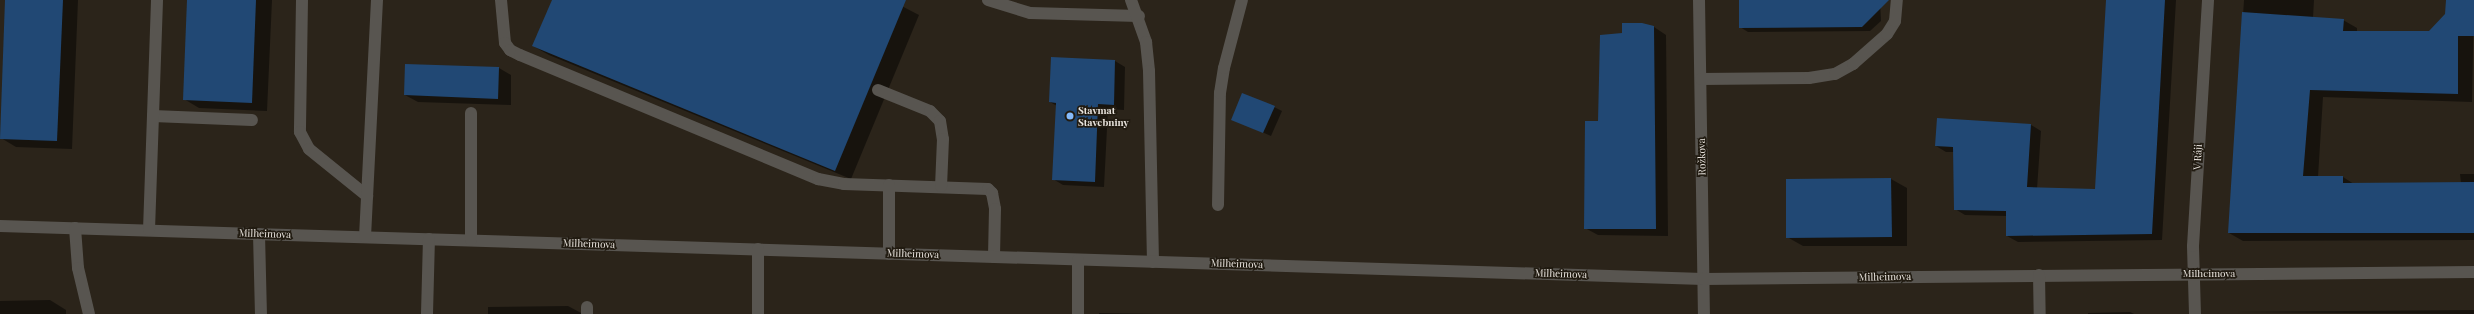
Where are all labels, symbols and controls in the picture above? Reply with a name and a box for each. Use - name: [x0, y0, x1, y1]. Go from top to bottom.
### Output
- place label: Stavmat Stavebniny: [1078, 104, 1129, 128]
- marker: Stavmat Stavebniny: [1065, 111, 1075, 121]
- street label: Rožkova: [1696, 138, 1708, 176]
- street label: V Ráji: [2191, 144, 2205, 170]
- street label: Milheimova: [239, 227, 291, 241]
- street label: Milheimova: [563, 237, 615, 251]
- street label: Milheimova: [887, 247, 939, 261]
- street label: Milheimova: [1211, 257, 1263, 271]
- street label: Milheimova: [1535, 267, 1587, 281]
- street label: Milheimova: [2183, 268, 2235, 280]
- street label: Milheimova: [1859, 271, 1911, 283]

